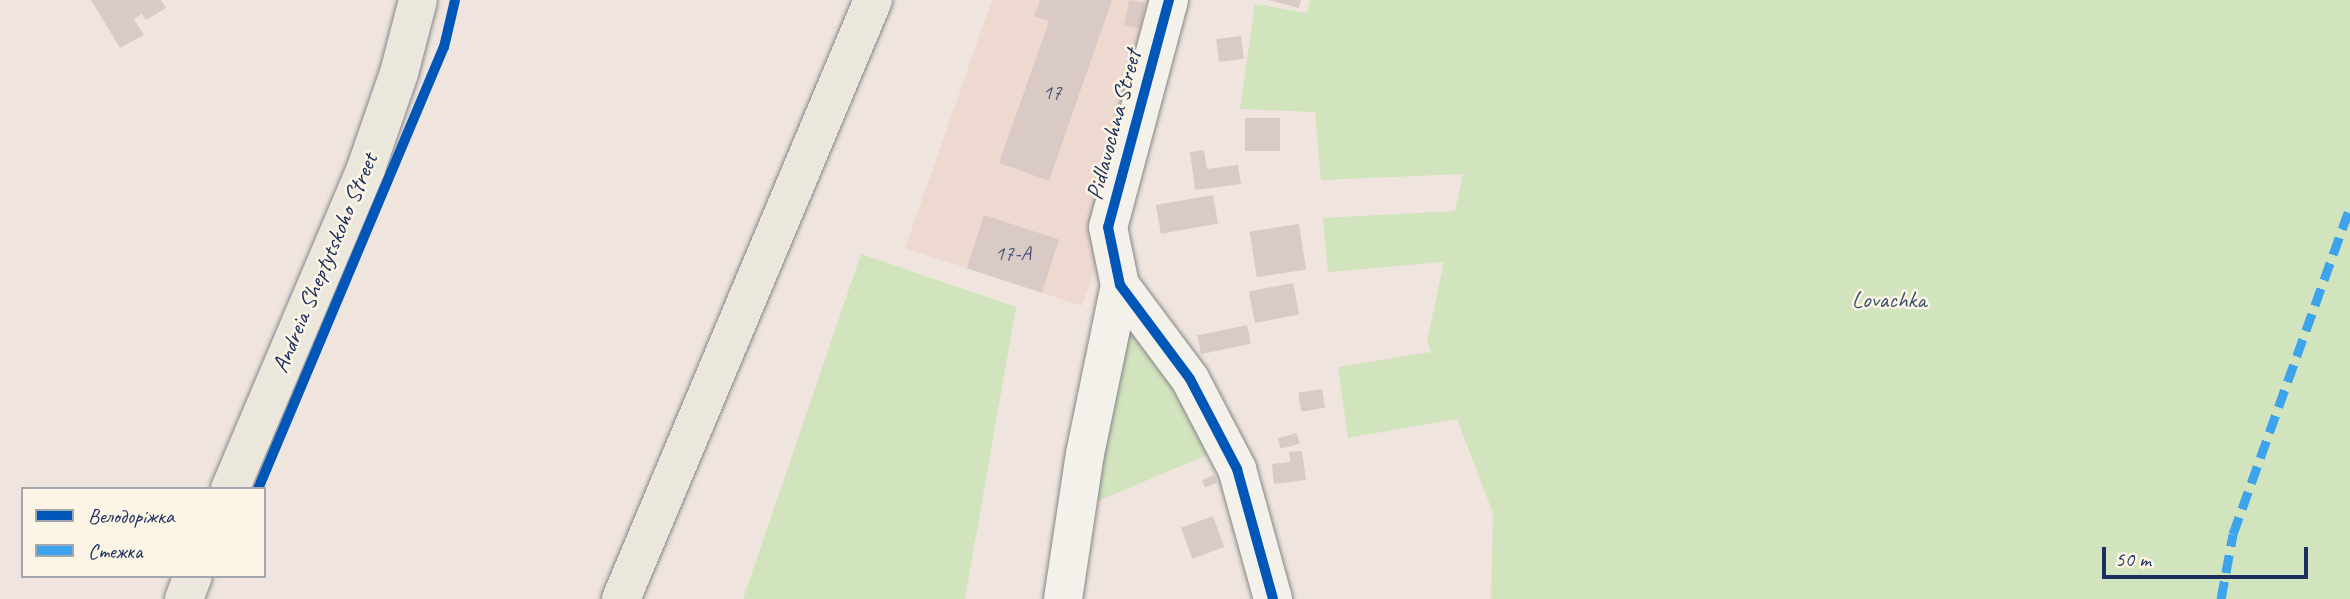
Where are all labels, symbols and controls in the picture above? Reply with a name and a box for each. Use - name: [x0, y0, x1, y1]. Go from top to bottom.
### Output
- street label: Pidlavochna Street: [1080, 47, 1148, 203]
- house number: 17: [1043, 79, 1061, 105]
- street label: Andreia Sheptytskoho Street: [266, 149, 384, 377]
- house number: 17-А: [995, 240, 1031, 266]
- park label: Lovachka: [1852, 286, 1926, 314]
- legend: [21, 487, 266, 578]
- text: Велодоріжка: [88, 503, 174, 529]
- scale bar: [2105, 532, 2312, 576]
- text: Стежка: [88, 538, 142, 564]
- text: 50 m: [2115, 546, 2151, 572]

